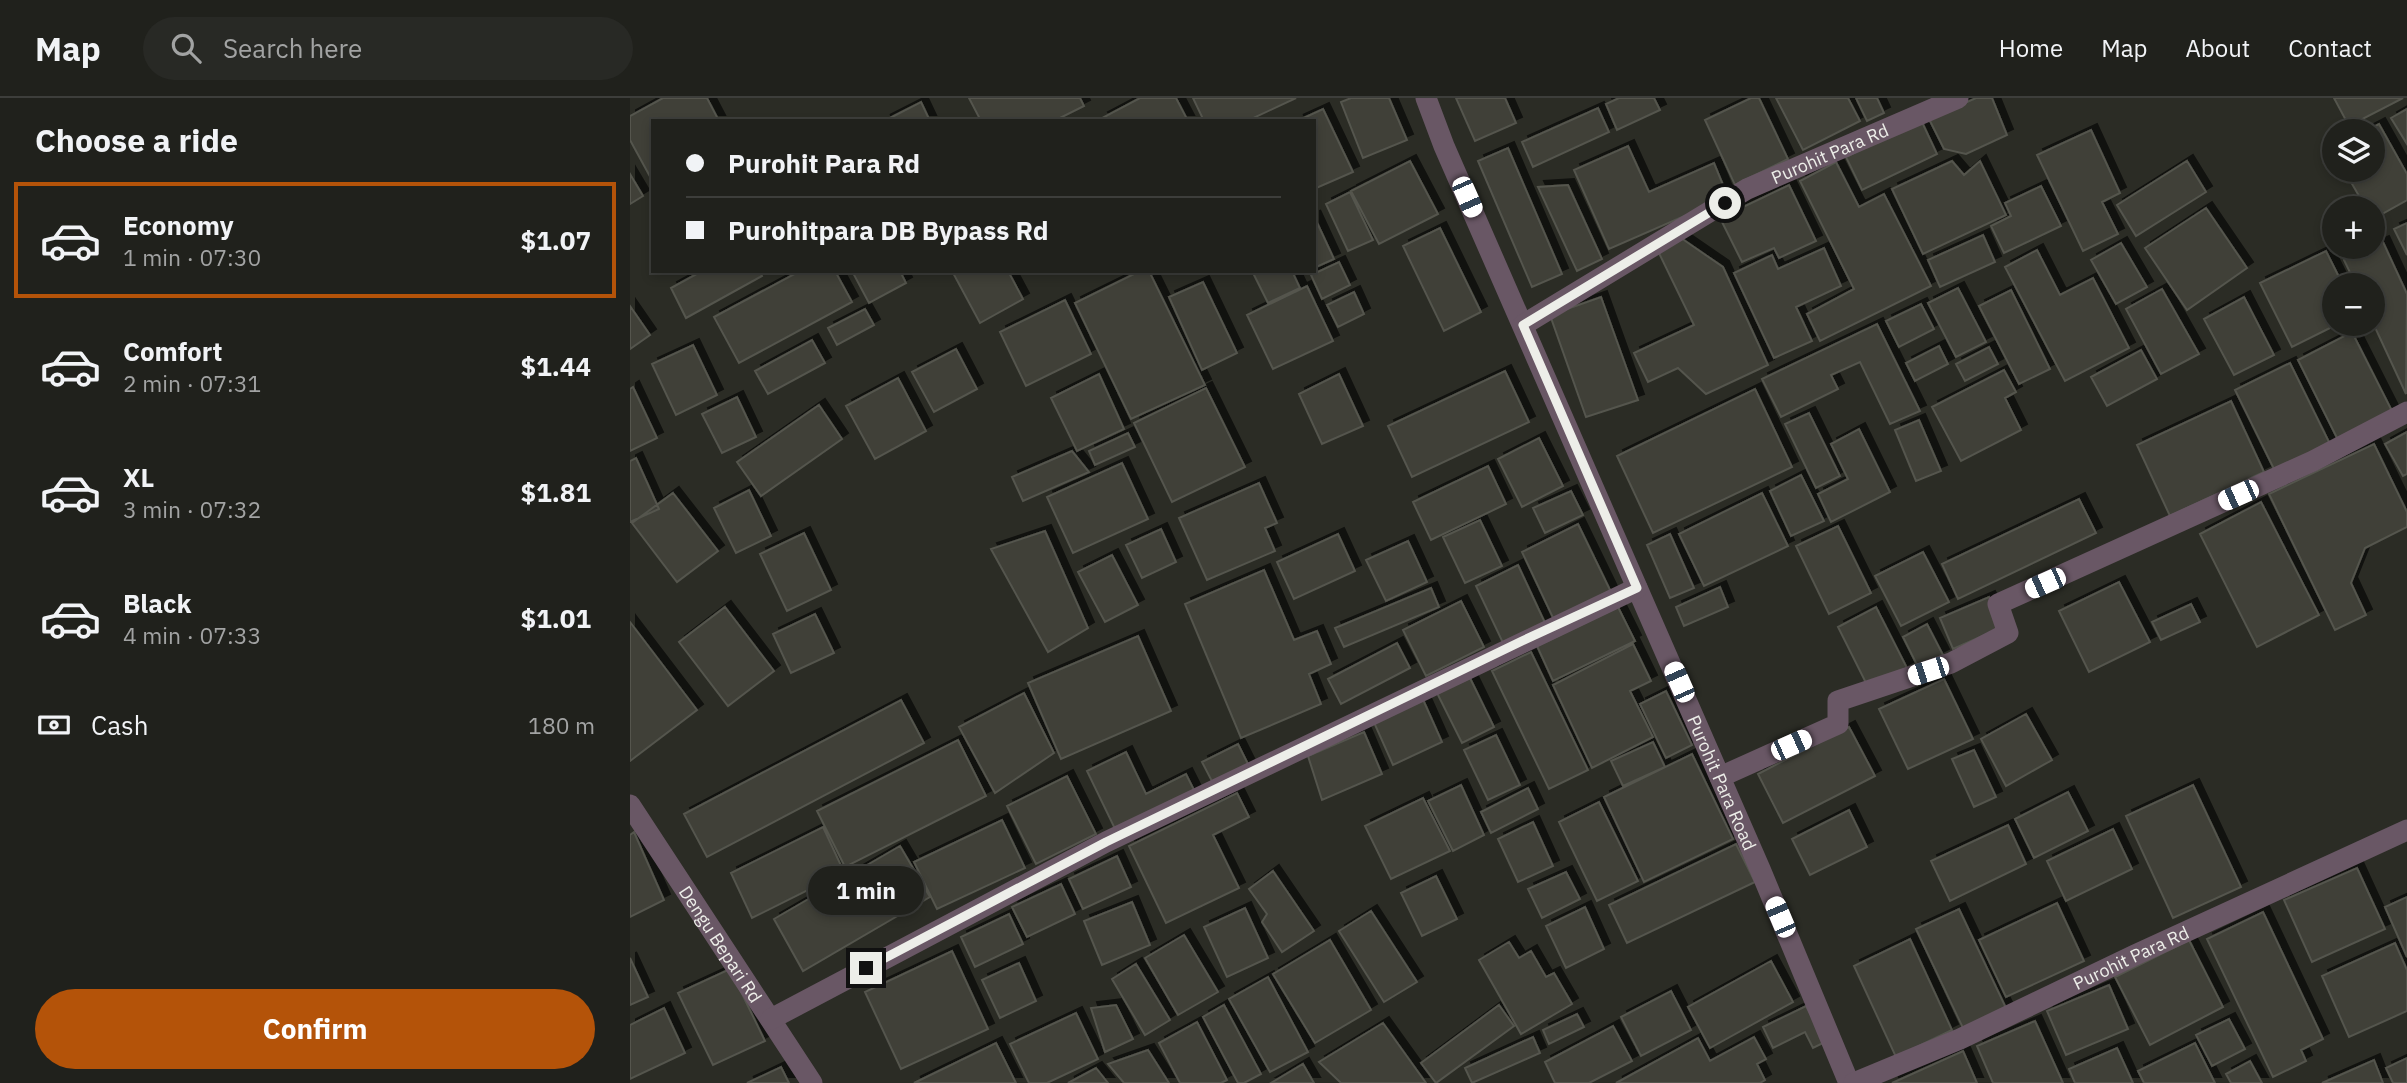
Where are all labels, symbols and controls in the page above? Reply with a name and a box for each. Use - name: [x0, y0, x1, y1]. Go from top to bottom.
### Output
- search box: [143, 17, 633, 80]
- text: Map: [35, 27, 101, 70]
- icon: search: [167, 29, 205, 67]
- text: Search here: [223, 31, 362, 65]
- text: Home: [1999, 32, 2063, 64]
- text: Map: [2101, 32, 2147, 64]
- text: About: [2185, 32, 2250, 64]
- text: Contact: [2288, 32, 2372, 64]
- street label: Purohit Para Rd: [1767, 118, 1892, 189]
- text: Choose a ride: [35, 119, 238, 161]
- map controls: [2322, 119, 2385, 336]
- button: layers: [2322, 119, 2385, 182]
- text: Purohit Para Rd: [728, 146, 920, 180]
- car: [1449, 174, 1486, 220]
- route start: [1709, 187, 1741, 219]
- button: +: [2322, 196, 2385, 259]
- text: Economy: [123, 208, 234, 242]
- icon: car: [39, 209, 102, 272]
- text: Purohitpara DB Bypass Rd: [728, 213, 1048, 247]
- text: $1.07: [521, 223, 591, 257]
- text: 1 min · 07:30: [123, 242, 261, 272]
- button: −: [2322, 273, 2385, 336]
- text: Comfort: [123, 334, 222, 368]
- icon: car: [39, 335, 102, 398]
- text: $1.44: [521, 349, 591, 383]
- text: 2 min · 07:31: [123, 368, 261, 398]
- text: XL: [123, 460, 154, 494]
- icon: car: [39, 461, 102, 524]
- text: $1.81: [521, 475, 591, 509]
- car: [2215, 477, 2262, 513]
- text: 3 min · 07:32: [123, 494, 261, 524]
- car: [2022, 565, 2069, 601]
- text: Black: [123, 586, 191, 620]
- icon: car: [39, 587, 102, 650]
- text: $1.01: [521, 601, 591, 635]
- text: 4 min · 07:33: [123, 620, 261, 650]
- car: [1905, 655, 1952, 687]
- car: [1661, 659, 1698, 705]
- icon: cash: [35, 706, 73, 744]
- text: Cash: [91, 708, 148, 742]
- text: 180 m: [528, 710, 595, 740]
- street label: Purohit Para Road: [1683, 711, 1762, 854]
- car: [1768, 727, 1815, 763]
- callout: 1 min: [808, 866, 924, 916]
- text: 1 min: [836, 875, 896, 905]
- street label: Dengu Bepari Rd: [674, 881, 767, 1007]
- car: [1763, 894, 1798, 940]
- street label: Purohit Para Rd: [2069, 920, 2192, 995]
- route end: [850, 952, 882, 984]
- button: Confirm: [35, 989, 595, 1069]

